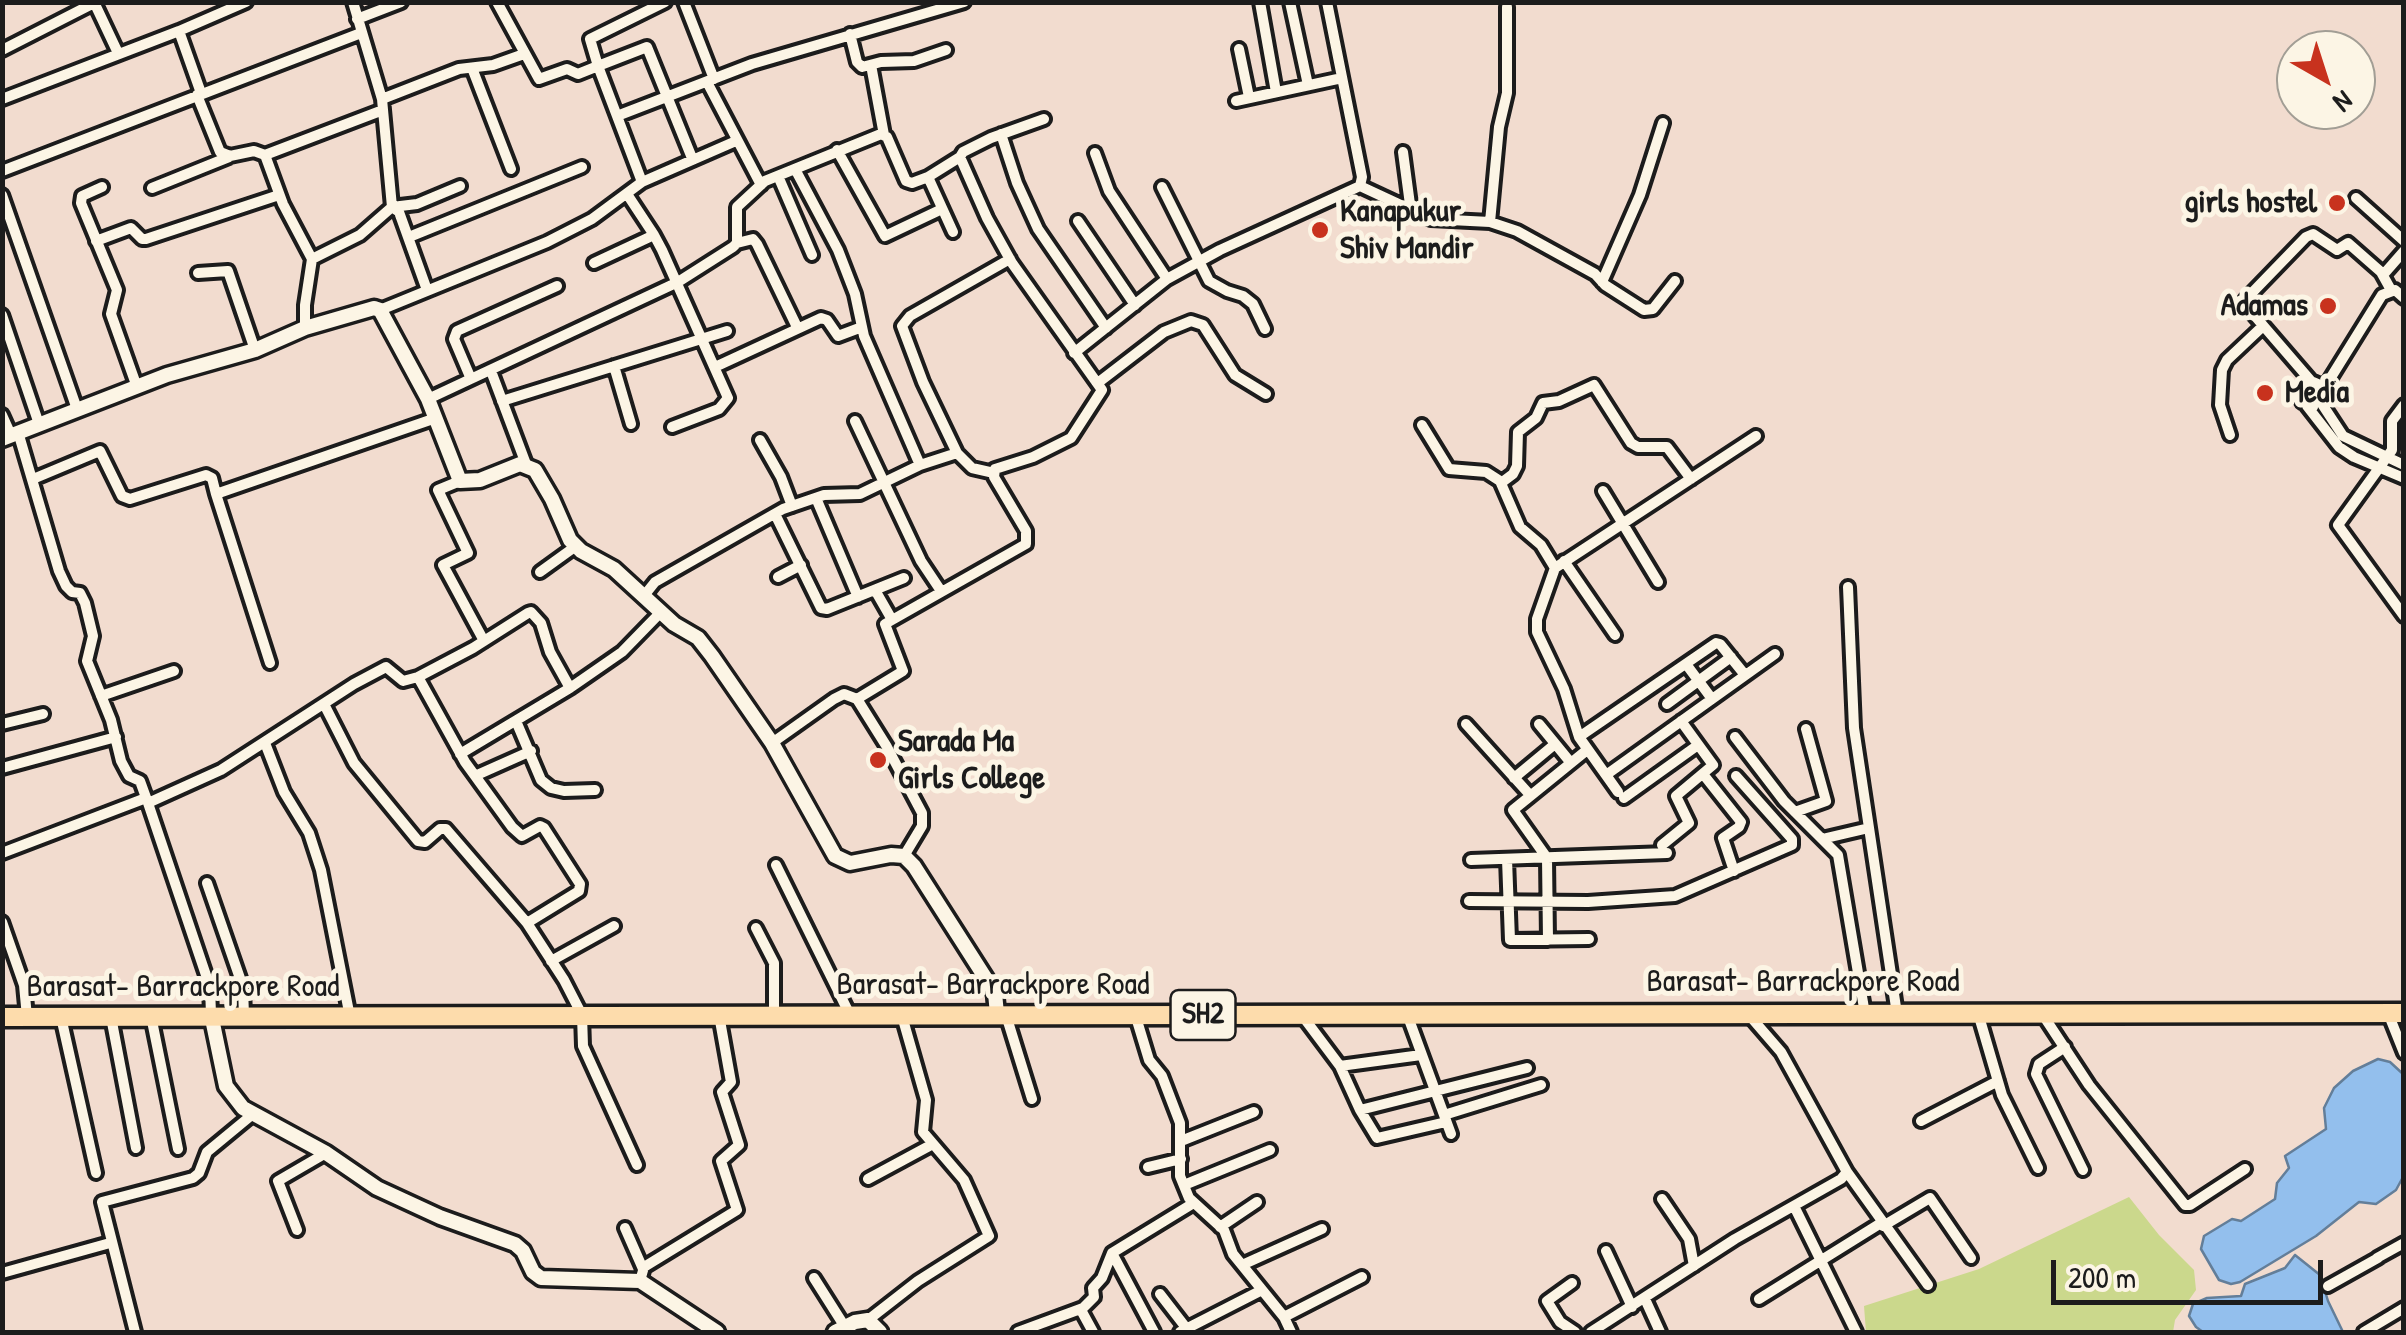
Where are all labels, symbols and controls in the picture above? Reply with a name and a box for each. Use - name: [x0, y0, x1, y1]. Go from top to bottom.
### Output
- north arrow: [2276, 30, 2376, 130]
- text: N: [2326, 82, 2361, 121]
- place label: girls hostel: [2184, 184, 2317, 222]
- marker: girls hostel: [2326, 192, 2348, 214]
- place label: Kanapukur Shiv Mandir: [1340, 193, 1473, 268]
- marker: Kanapukur Shiv Mandir: [1309, 219, 1331, 241]
- place label: Adamas: [2221, 287, 2308, 325]
- marker: Adamas: [2317, 295, 2339, 317]
- place label: Media: [2285, 374, 2349, 412]
- marker: Media: [2254, 382, 2276, 404]
- place label: Sarada Ma Girls College: [898, 723, 1045, 798]
- marker: Sarada Ma Girls College: [867, 749, 889, 771]
- street label: Barasat- Barrackpore Road: [1647, 963, 1959, 1001]
- street label: Barasat- Barrackpore Road: [837, 966, 1149, 1004]
- street label: Barasat- Barrackpore Road: [27, 968, 339, 1006]
- road number: SH2: [1170, 990, 1236, 1040]
- scale bar: [2056, 1240, 2328, 1302]
- text: 200 m: [2068, 1257, 2136, 1297]

